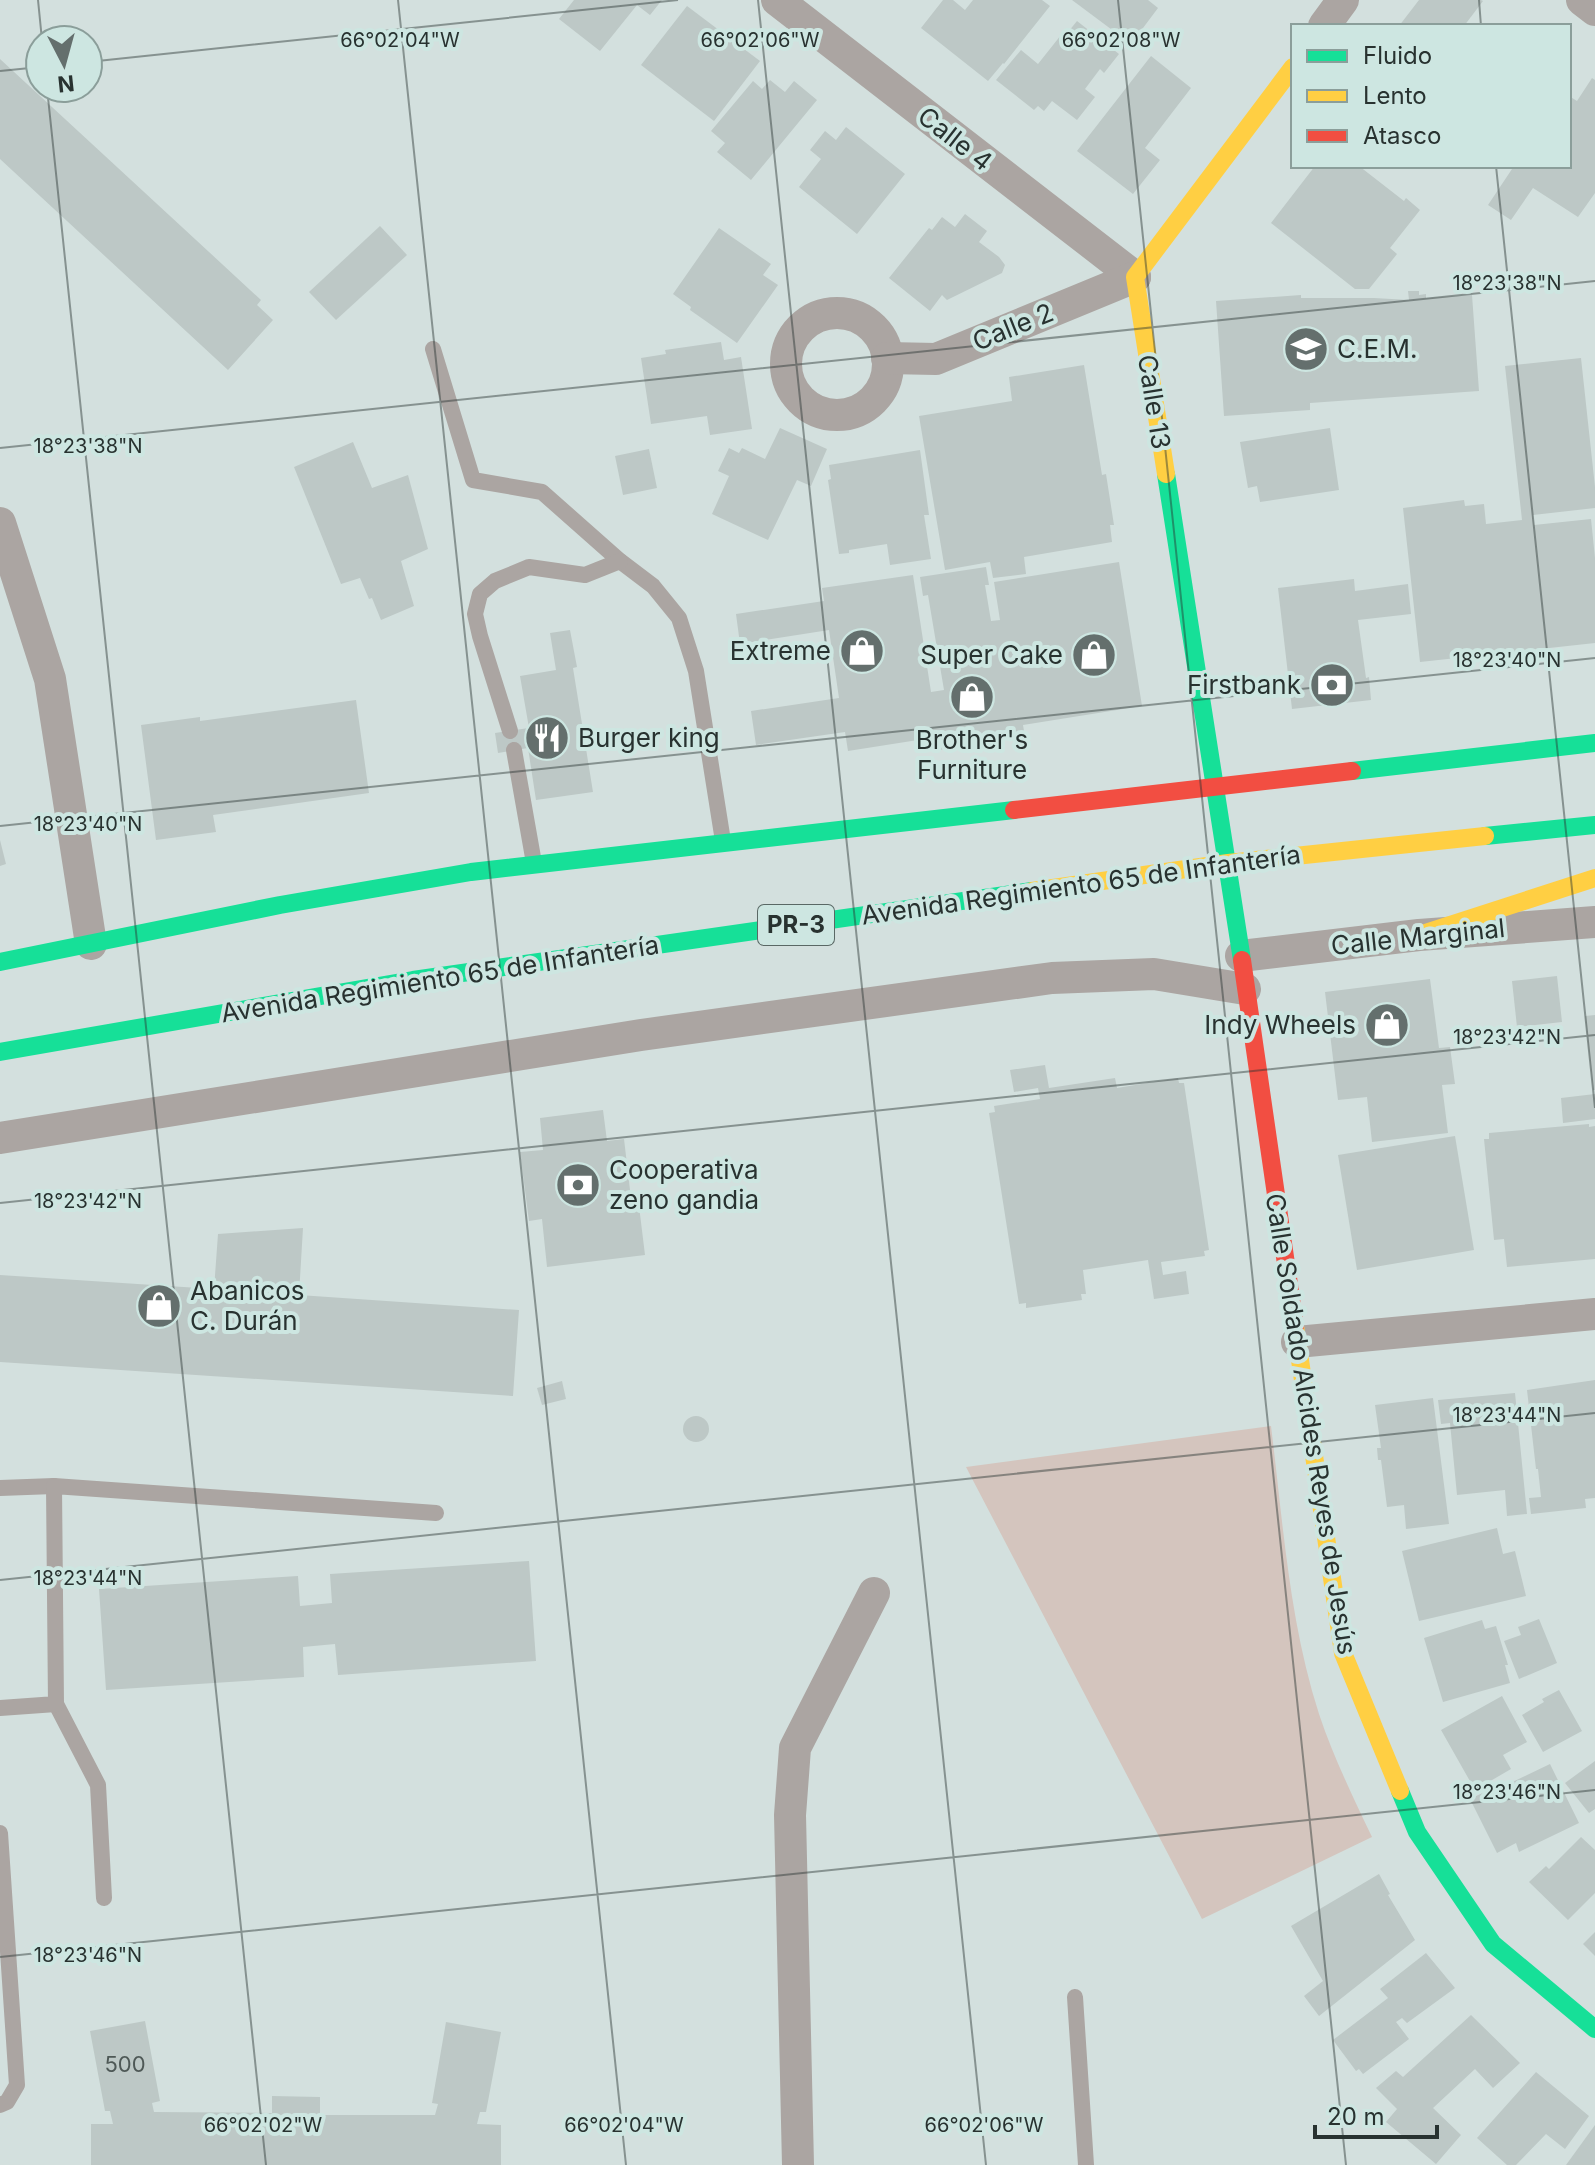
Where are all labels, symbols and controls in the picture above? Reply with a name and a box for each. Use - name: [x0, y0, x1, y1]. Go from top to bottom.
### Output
- north arrow: [24, 24, 104, 104]
- legend: [1291, 24, 1571, 168]
- text: 66°02'04"W: [340, 28, 460, 52]
- text: 66°02'06"W: [701, 28, 820, 52]
- text: 66°02'08"W: [1062, 28, 1181, 52]
- text: Fluido: [1363, 41, 1432, 70]
- text: N: [56, 70, 76, 98]
- text: Lento: [1363, 81, 1427, 110]
- street label: Calle 4: [912, 100, 999, 177]
- text: Atasco: [1363, 121, 1441, 150]
- text: 18°23'38"N: [1453, 271, 1561, 295]
- street label: Calle 2: [968, 296, 1058, 357]
- school or university icon: C.E.M.: [1282, 325, 1330, 373]
- place label: C.E.M.: [1337, 333, 1418, 364]
- street label: Calle 13: [1132, 352, 1177, 451]
- text: 18°23'38"N: [34, 434, 142, 458]
- shop icon: Extreme: [838, 627, 886, 675]
- shop icon: Super Cake: [1070, 631, 1118, 679]
- place label: Extreme: [730, 635, 831, 666]
- place label: Super Cake: [920, 639, 1063, 670]
- text: 18°23'40"N: [1453, 648, 1561, 672]
- bank icon: Firstbank: [1308, 661, 1356, 709]
- place label: Firstbank: [1187, 669, 1301, 700]
- shop icon: Brother's Furniture: [948, 673, 996, 721]
- restaurant icon: Burger king: [523, 714, 571, 762]
- place label: Burger king: [578, 722, 720, 753]
- place label: Brother's Furniture: [916, 724, 1028, 785]
- text: 18°23'40"N: [34, 812, 142, 836]
- street label: Avenida Regimiento 65 de Infantería: [859, 838, 1302, 931]
- road number: PR-3: [758, 905, 834, 945]
- street label: Calle Marginal: [1330, 912, 1506, 961]
- street label: Avenida Regimiento 65 de Infantería: [219, 929, 661, 1028]
- shop icon: Indy Wheels: [1363, 1001, 1411, 1049]
- place label: Indy Wheels: [1204, 1009, 1356, 1040]
- text: 18°23'42"N: [1453, 1025, 1561, 1049]
- place label: Cooperativa zeno gandia: [609, 1154, 759, 1215]
- bank icon: Cooperativa zeno gandia: [554, 1161, 602, 1209]
- text: 18°23'42"N: [34, 1189, 142, 1213]
- street label: Calle Soldado Alcides Reyes de Jesús: [1260, 1191, 1363, 1657]
- place label: Abanicos C. Durán: [190, 1275, 305, 1336]
- shop icon: Abanicos C. Durán: [135, 1282, 183, 1330]
- text: 18°23'44"N: [1453, 1403, 1561, 1427]
- text: 18°23'44"N: [34, 1566, 142, 1590]
- text: 18°23'46"N: [1453, 1780, 1561, 1804]
- text: 18°23'46"N: [34, 1943, 142, 1967]
- house number: 500: [104, 2051, 146, 2077]
- scale bar: [1315, 2089, 1437, 2139]
- text: 20 m: [1327, 2102, 1385, 2131]
- text: 66°02'02"W: [204, 2113, 323, 2137]
- text: 66°02'04"W: [564, 2113, 684, 2137]
- text: 66°02'06"W: [925, 2113, 1044, 2137]

